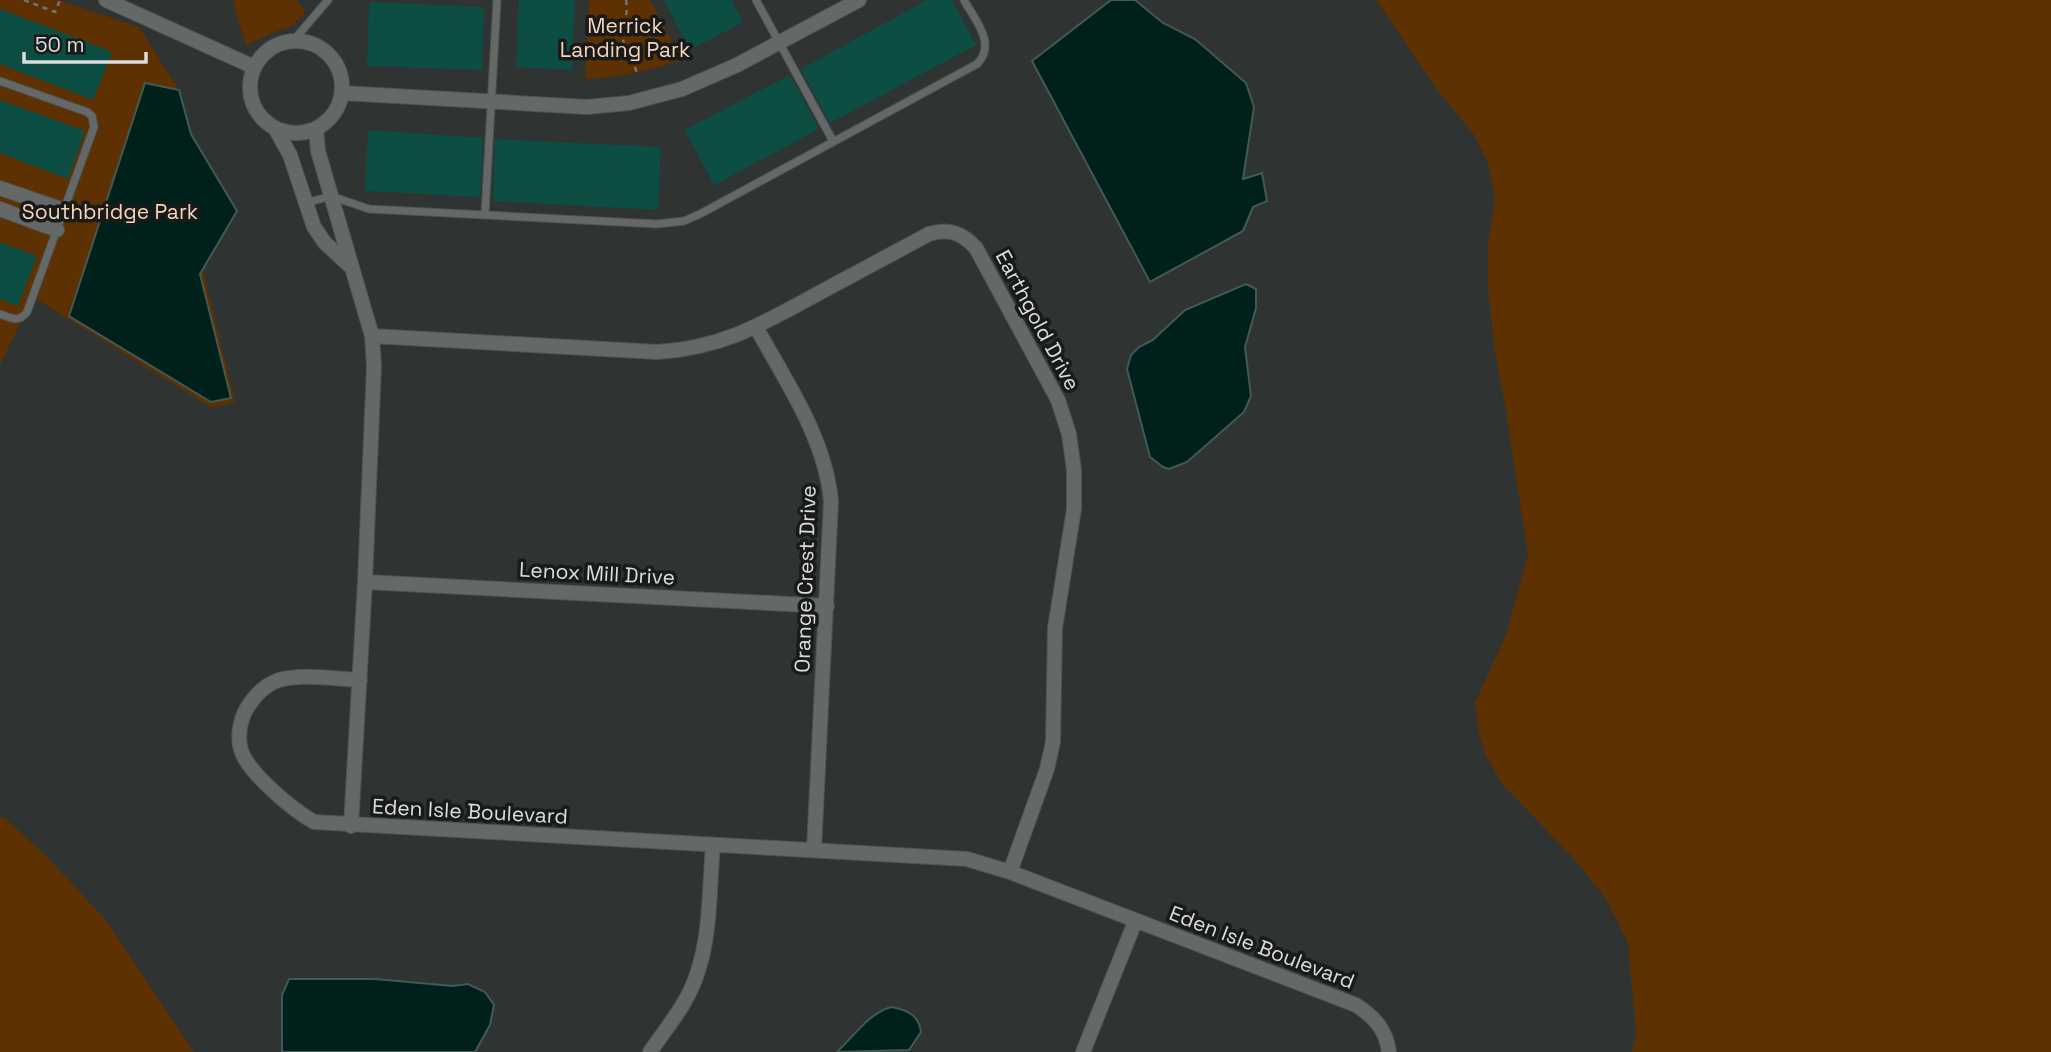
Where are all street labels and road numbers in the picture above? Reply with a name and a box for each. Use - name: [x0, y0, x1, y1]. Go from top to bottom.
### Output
- street label: Earthgold Drive: [990, 245, 1086, 395]
- street label: Orange Crest Drive: [788, 485, 822, 673]
- street label: Lenox Mill Drive: [518, 555, 676, 591]
- street label: Eden Isle Boulevard: [371, 792, 569, 830]
- street label: Eden Isle Boulevard: [1166, 899, 1358, 995]

